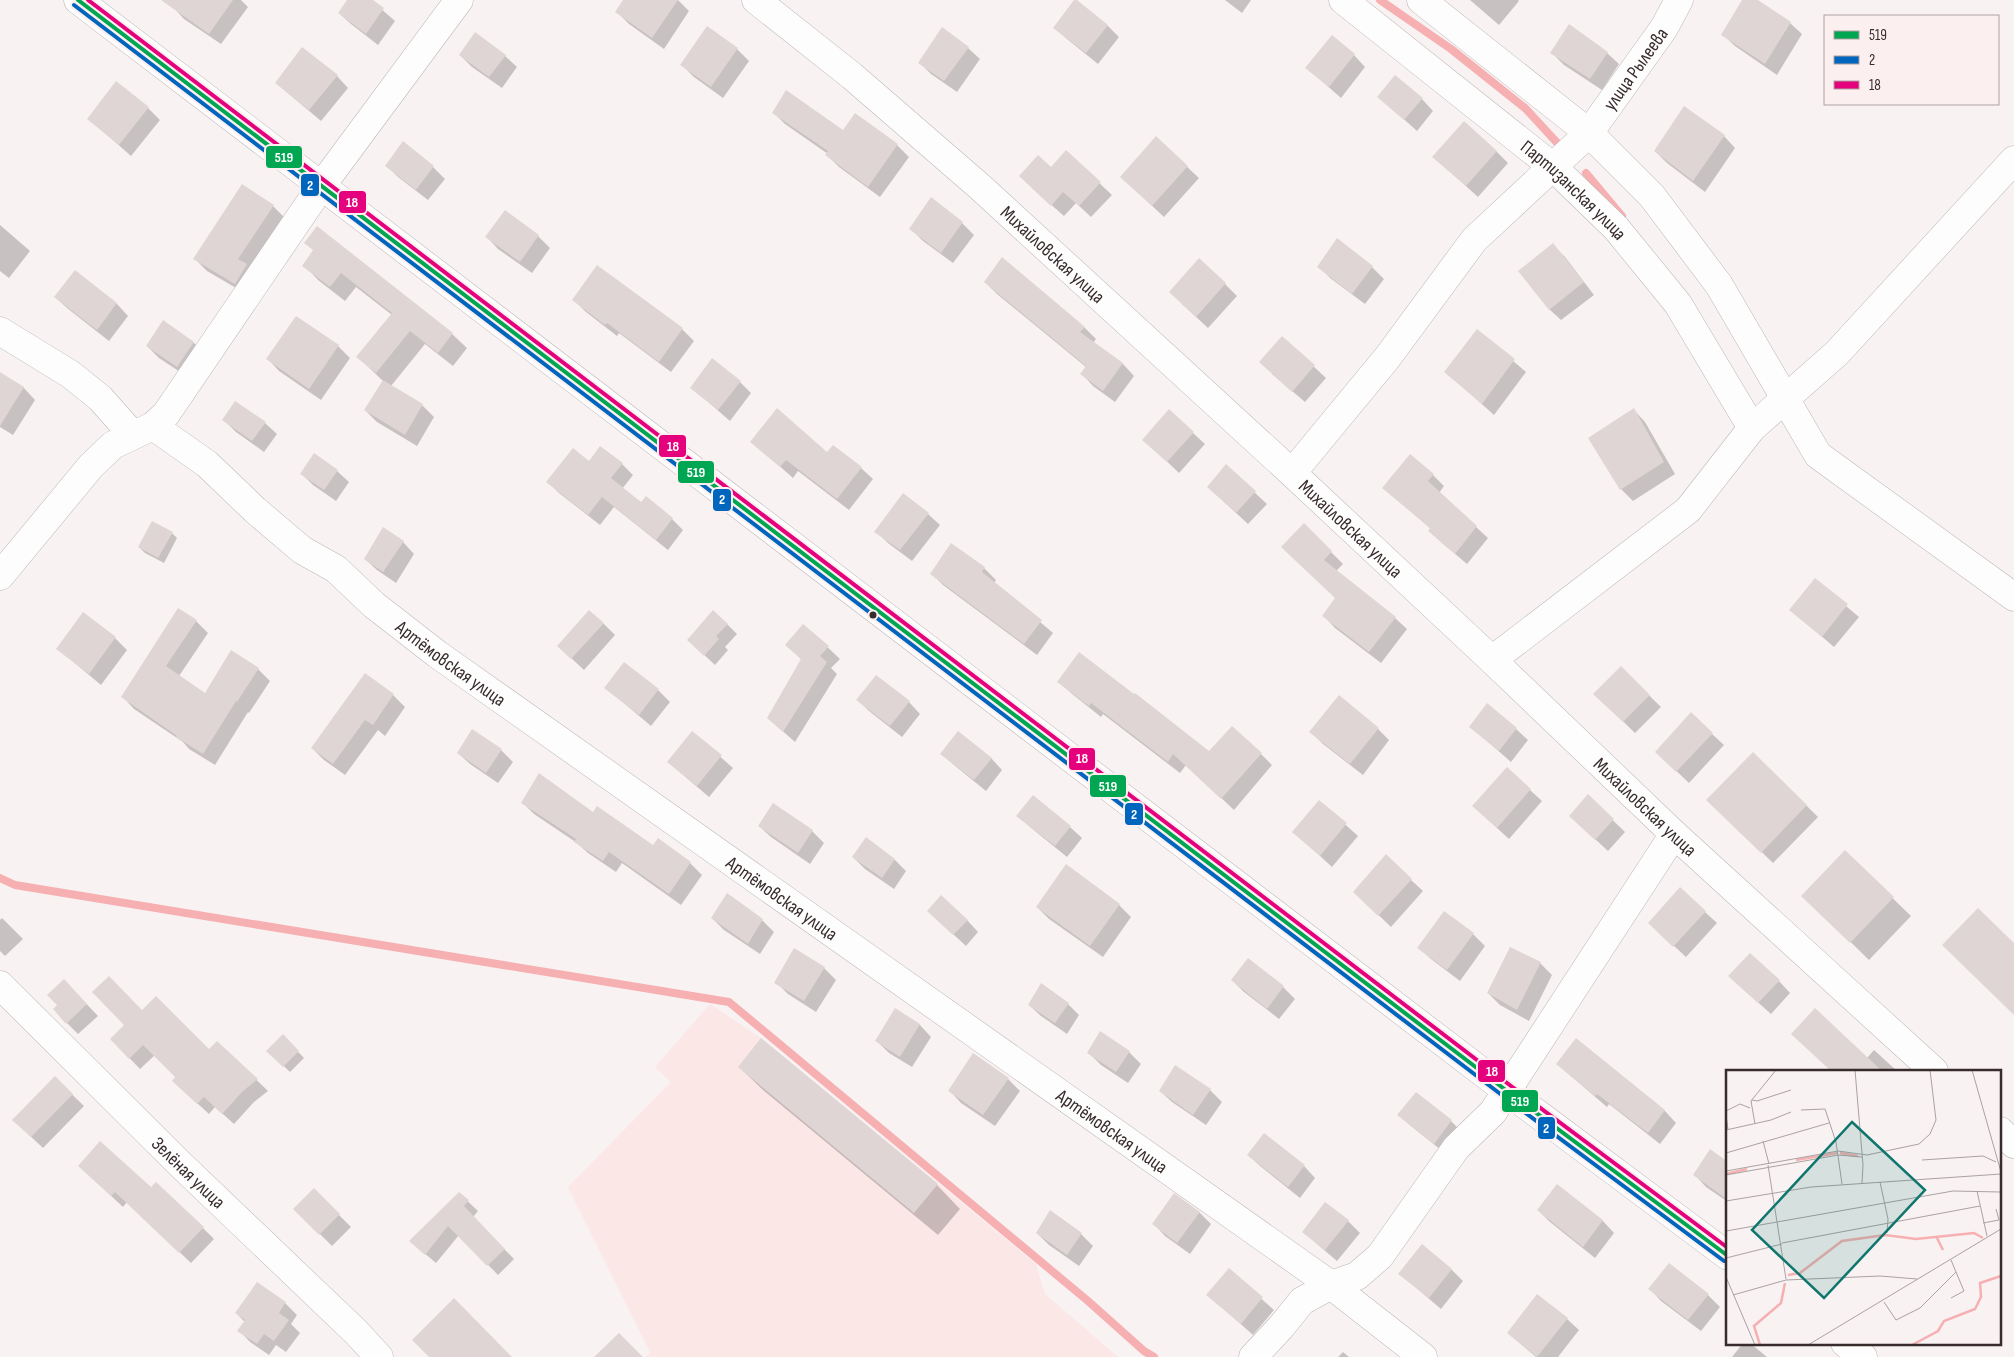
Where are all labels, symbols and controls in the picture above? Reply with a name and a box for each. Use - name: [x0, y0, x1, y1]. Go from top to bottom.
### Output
- legend: [1824, 15, 1999, 105]
- street label: улица Рылеева: [1599, 24, 1674, 115]
- text: 519: [1869, 26, 1887, 45]
- text: 2: [1869, 51, 1875, 70]
- text: 18: [1869, 76, 1881, 95]
- street label: Партизанская улица: [1515, 136, 1631, 245]
- line badge: 519: [265, 145, 303, 169]
- text: 519: [275, 149, 293, 166]
- line badge: 2: [300, 173, 320, 197]
- text: 2: [307, 177, 313, 194]
- line badge: 18: [338, 190, 367, 214]
- text: 18: [346, 194, 358, 211]
- street label: Михайловская улица: [995, 201, 1109, 309]
- line badge: 18: [658, 434, 687, 458]
- text: 18: [667, 438, 679, 455]
- line badge: 519: [677, 460, 715, 484]
- text: 519: [687, 464, 705, 481]
- street label: Михайловская улица: [1293, 475, 1407, 583]
- line badge: 2: [712, 488, 732, 512]
- text: 2: [719, 491, 725, 508]
- unlabelled marker: [868, 610, 878, 620]
- street label: Артёмовская улица: [390, 616, 510, 712]
- line badge: 18: [1068, 747, 1096, 771]
- text: 18: [1076, 750, 1088, 767]
- street label: Михайловская улица: [1588, 753, 1701, 862]
- line badge: 519: [1089, 774, 1127, 798]
- text: 519: [1099, 778, 1117, 795]
- line badge: 2: [1124, 802, 1144, 826]
- text: 2: [1131, 806, 1137, 823]
- street label: Артёмовская улица: [721, 851, 842, 946]
- line badge: 18: [1477, 1059, 1506, 1083]
- text: 18: [1486, 1063, 1498, 1080]
- inset map: [1726, 1070, 2002, 1344]
- street label: Артёмовская улица: [1051, 1084, 1172, 1179]
- line badge: 519: [1501, 1089, 1539, 1113]
- text: 519: [1511, 1093, 1529, 1110]
- line badge: 2: [1537, 1116, 1556, 1140]
- text: 2: [1543, 1120, 1549, 1137]
- street label: Зелёная улица: [146, 1133, 229, 1214]

